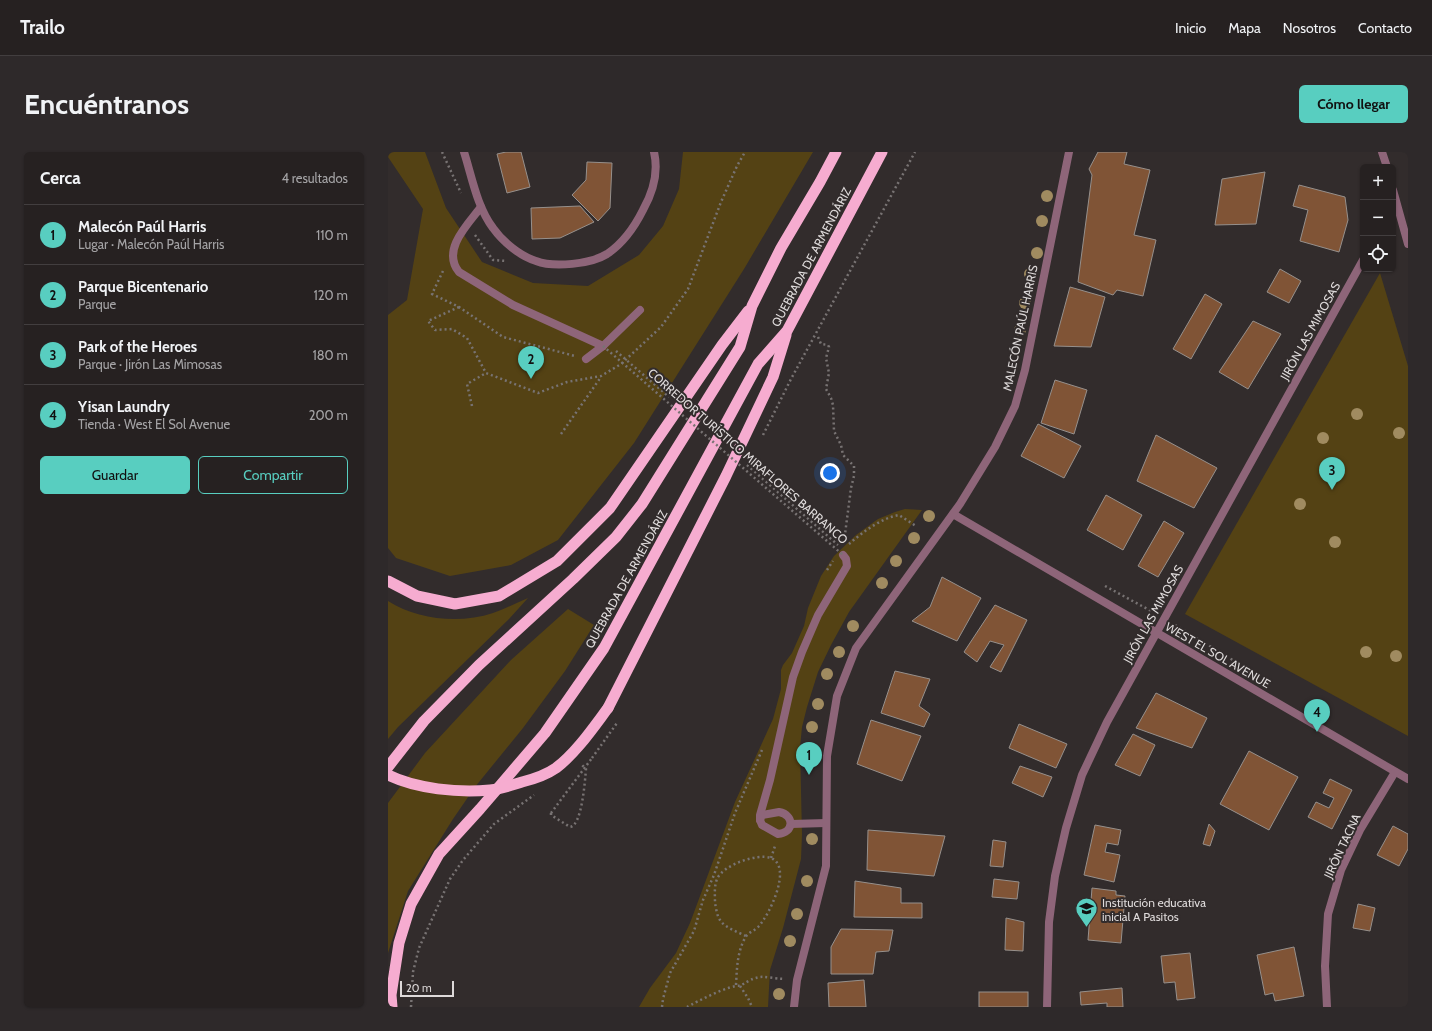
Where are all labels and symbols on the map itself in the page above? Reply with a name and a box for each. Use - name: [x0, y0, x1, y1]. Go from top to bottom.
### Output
- street label: QUEBRADA DE ARMENDÁRIZ: [768, 185, 854, 329]
- street label: MALECÓN PAÚL HARRIS: [999, 264, 1041, 392]
- street label: JIRÓN LAS MIMOSAS: [1276, 279, 1343, 384]
- pin: 2: [518, 346, 544, 379]
- street label: CORREDOR TURÍSTICO MIRAFLORES BARRANCO: [645, 365, 851, 547]
- pin: 3: [1319, 457, 1345, 490]
- your location: [820, 463, 840, 483]
- street label: QUEBRADA DE ARMENDÁRIZ: [582, 507, 670, 651]
- street label: JIRÓN LAS MIMOSAS: [1119, 562, 1186, 667]
- street label: WEST EL SOL AVENUE: [1163, 619, 1274, 691]
- pin: 4: [1304, 699, 1330, 732]
- pin: 1: [796, 742, 822, 775]
- street label: JIRÓN TACNA: [1320, 811, 1364, 882]
- place label: Institución educativa inicial A Pasitos: [1102, 895, 1206, 924]
- school or university icon: Institución educativa inicial A Pasitos: [1074, 896, 1100, 929]
- scale bar: [400, 979, 454, 998]

